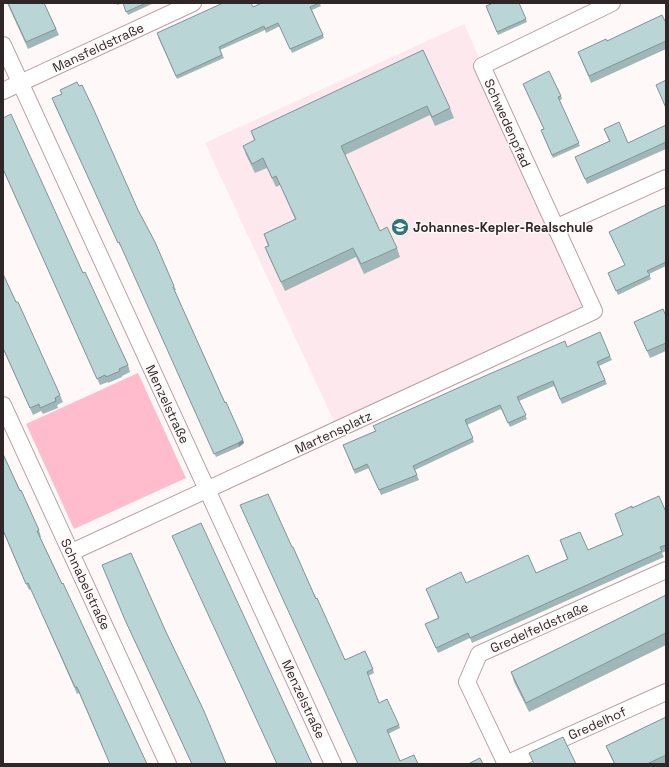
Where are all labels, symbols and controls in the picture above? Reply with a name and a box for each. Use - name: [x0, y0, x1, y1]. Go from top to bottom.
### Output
- street label: Mansfeldstraße: [50, 19, 147, 76]
- street label: Schwedenpfad: [480, 76, 535, 170]
- school or university icon: Johannes-Kepler-Realschule: [390, 217, 410, 237]
- place label: Johannes-Kepler-Realschule: [413, 219, 593, 236]
- street label: Menzelstraße: [142, 362, 193, 446]
- street label: Martensplatz: [292, 407, 375, 458]
- street label: Schnabelstraße: [57, 536, 114, 633]
- street label: Gredelfeldstraße: [488, 598, 591, 657]
- street label: Menzelstraße: [278, 657, 329, 741]
- street label: Gredelhof: [566, 703, 629, 744]

